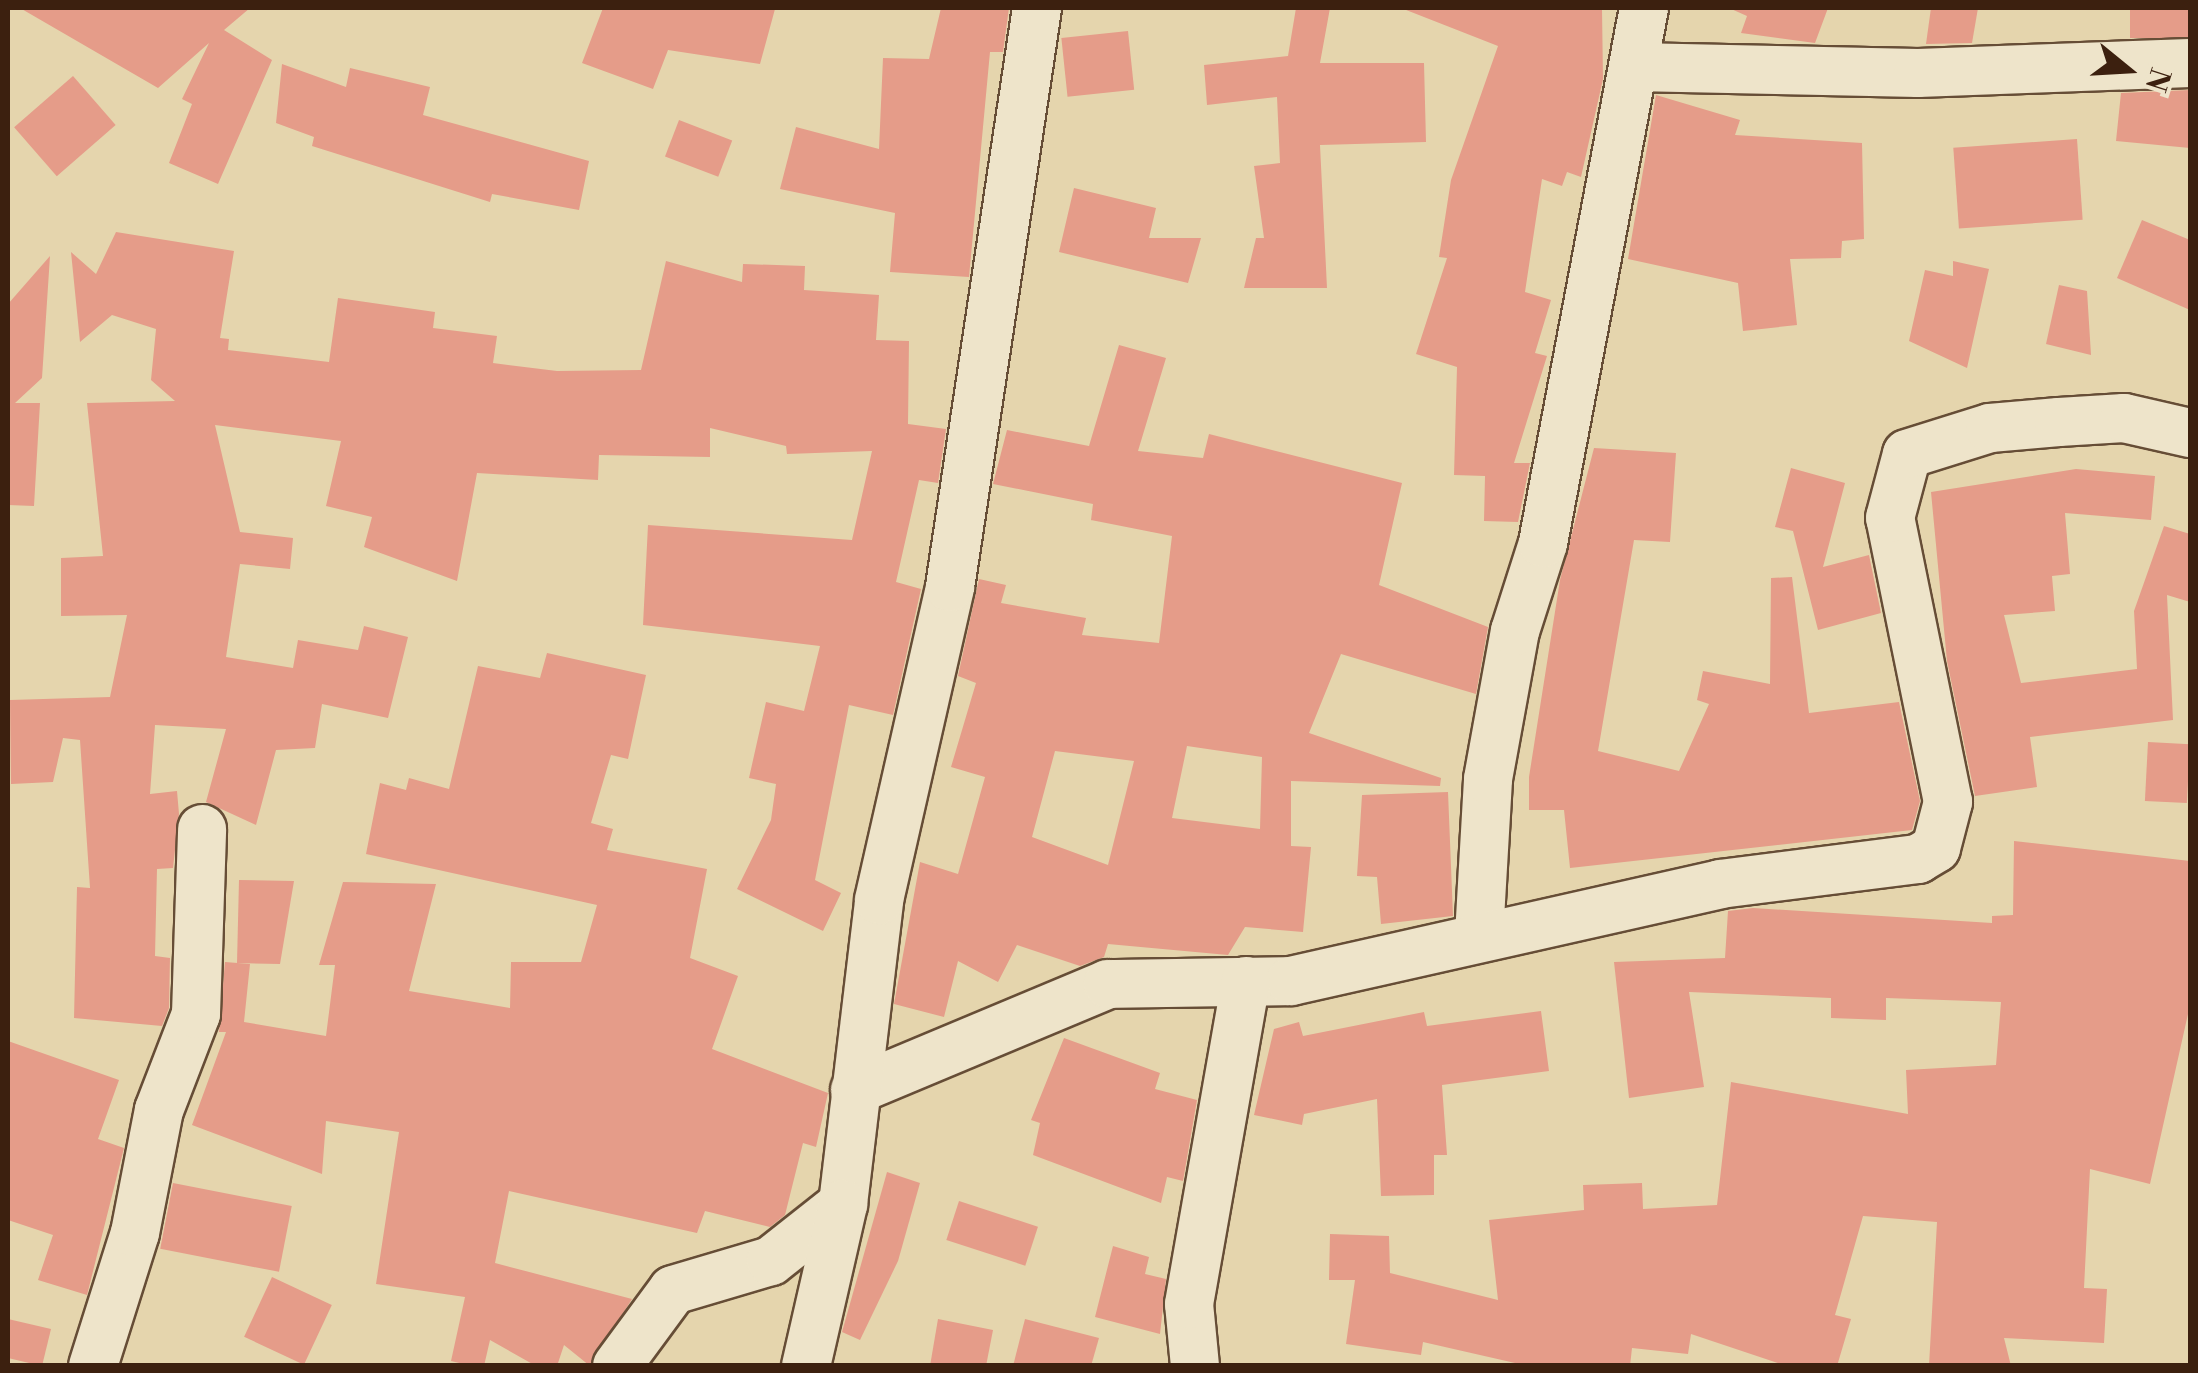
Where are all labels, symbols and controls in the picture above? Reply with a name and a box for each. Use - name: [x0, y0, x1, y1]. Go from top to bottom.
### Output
- north arrow: [2078, 20, 2178, 120]
- text: N: [2137, 63, 2177, 95]

